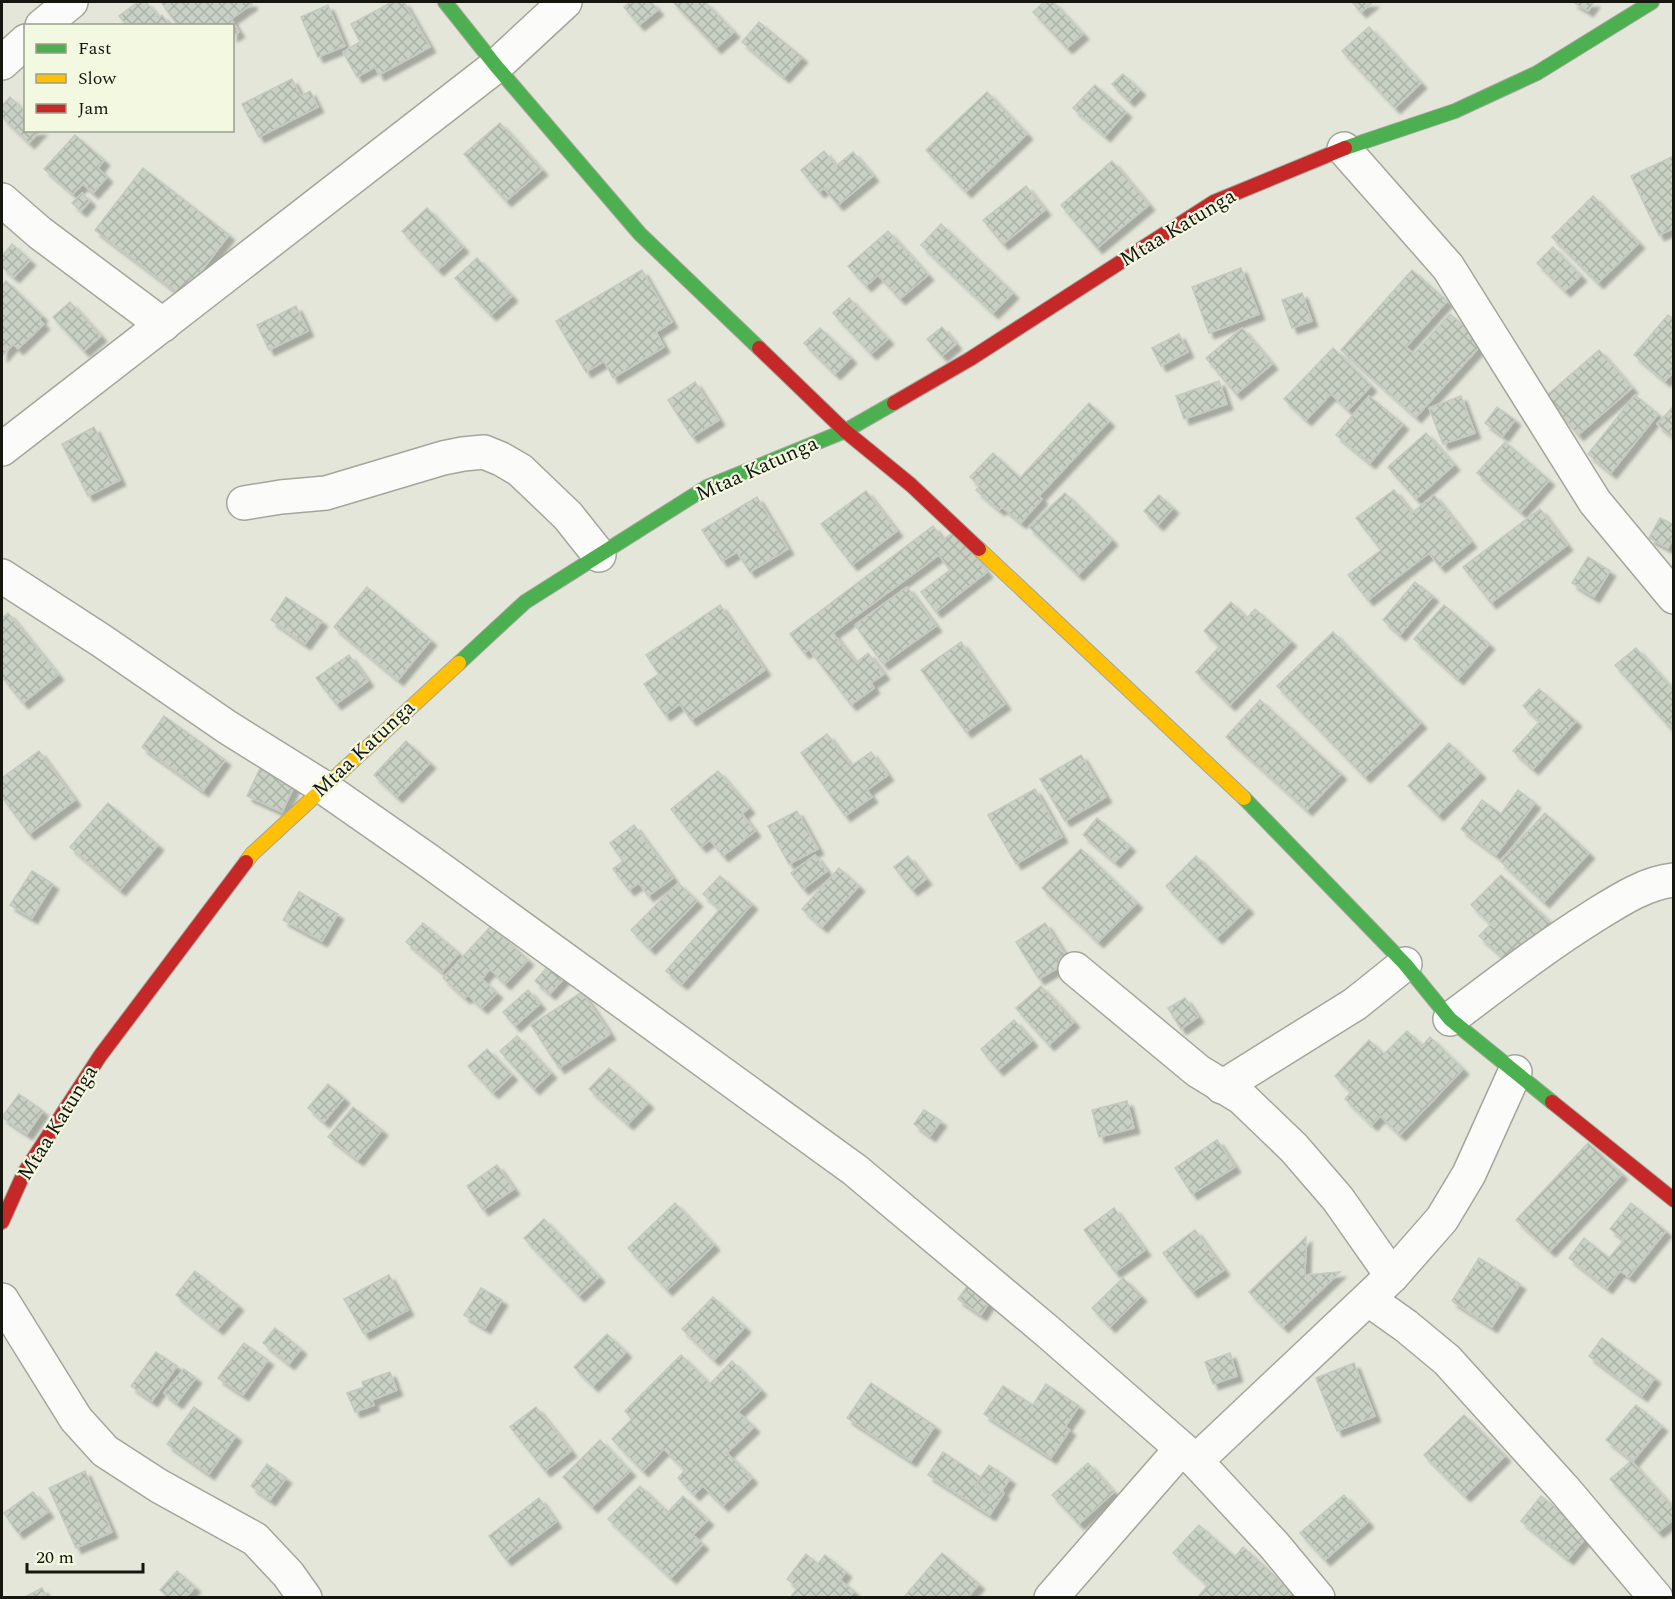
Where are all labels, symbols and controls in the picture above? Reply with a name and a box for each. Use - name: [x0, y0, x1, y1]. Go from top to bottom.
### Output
- legend: [24, 24, 234, 132]
- text: Fast: [78, 35, 111, 62]
- text: Slow: [78, 65, 117, 92]
- text: Jam: [78, 95, 109, 122]
- street label: Mtaa Katunga: [1114, 180, 1243, 275]
- street label: Mtaa Katunga: [691, 427, 824, 510]
- street label: Mtaa Katunga: [305, 692, 423, 805]
- street label: Mtaa Katunga: [10, 1058, 107, 1187]
- scale bar: [27, 1536, 142, 1574]
- text: 20 m: [36, 1544, 74, 1571]

